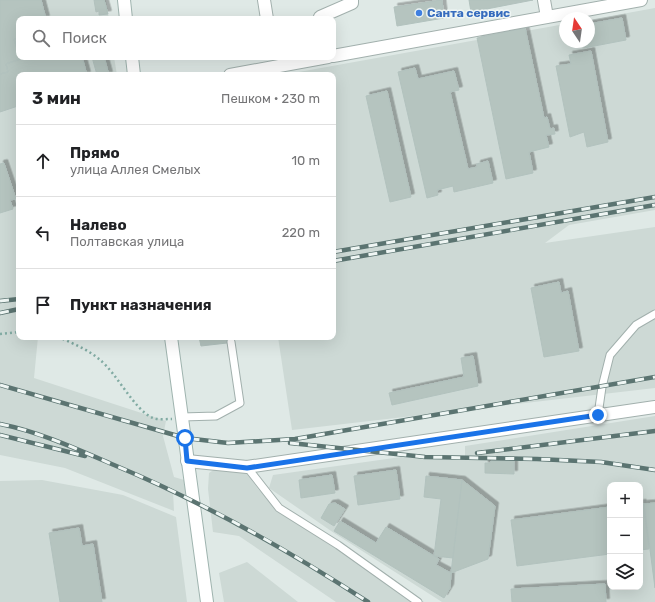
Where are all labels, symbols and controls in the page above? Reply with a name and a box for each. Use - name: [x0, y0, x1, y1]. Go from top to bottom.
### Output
- place label: Санта сервис: [427, 6, 510, 20]
- marker: Санта сервис: [414, 8, 424, 18]
- north arrow: [559, 12, 595, 48]
- search box: [16, 16, 336, 60]
- icon: search: [30, 27, 52, 49]
- text: Поиск: [62, 29, 107, 47]
- text: 3 мин: [32, 88, 81, 108]
- text: Пешком · 230 m: [221, 91, 320, 106]
- text: Прямо: [70, 144, 120, 162]
- icon: ahead: [32, 150, 54, 172]
- text: 10 m: [291, 153, 320, 168]
- text: улица Аллея Смелых: [70, 162, 200, 177]
- text: Налево: [70, 216, 127, 234]
- icon: left: [32, 222, 54, 244]
- text: 220 m: [282, 225, 320, 240]
- text: Полтавская улица: [70, 234, 184, 249]
- icon: arrive: [32, 294, 54, 316]
- text: Пункт назначения: [70, 296, 212, 314]
- route end: [589, 406, 607, 424]
- route start: [176, 429, 194, 447]
- map controls: [607, 482, 643, 590]
- button: +: [607, 482, 643, 518]
- button: −: [607, 518, 643, 554]
- button: layers: [607, 554, 643, 590]

